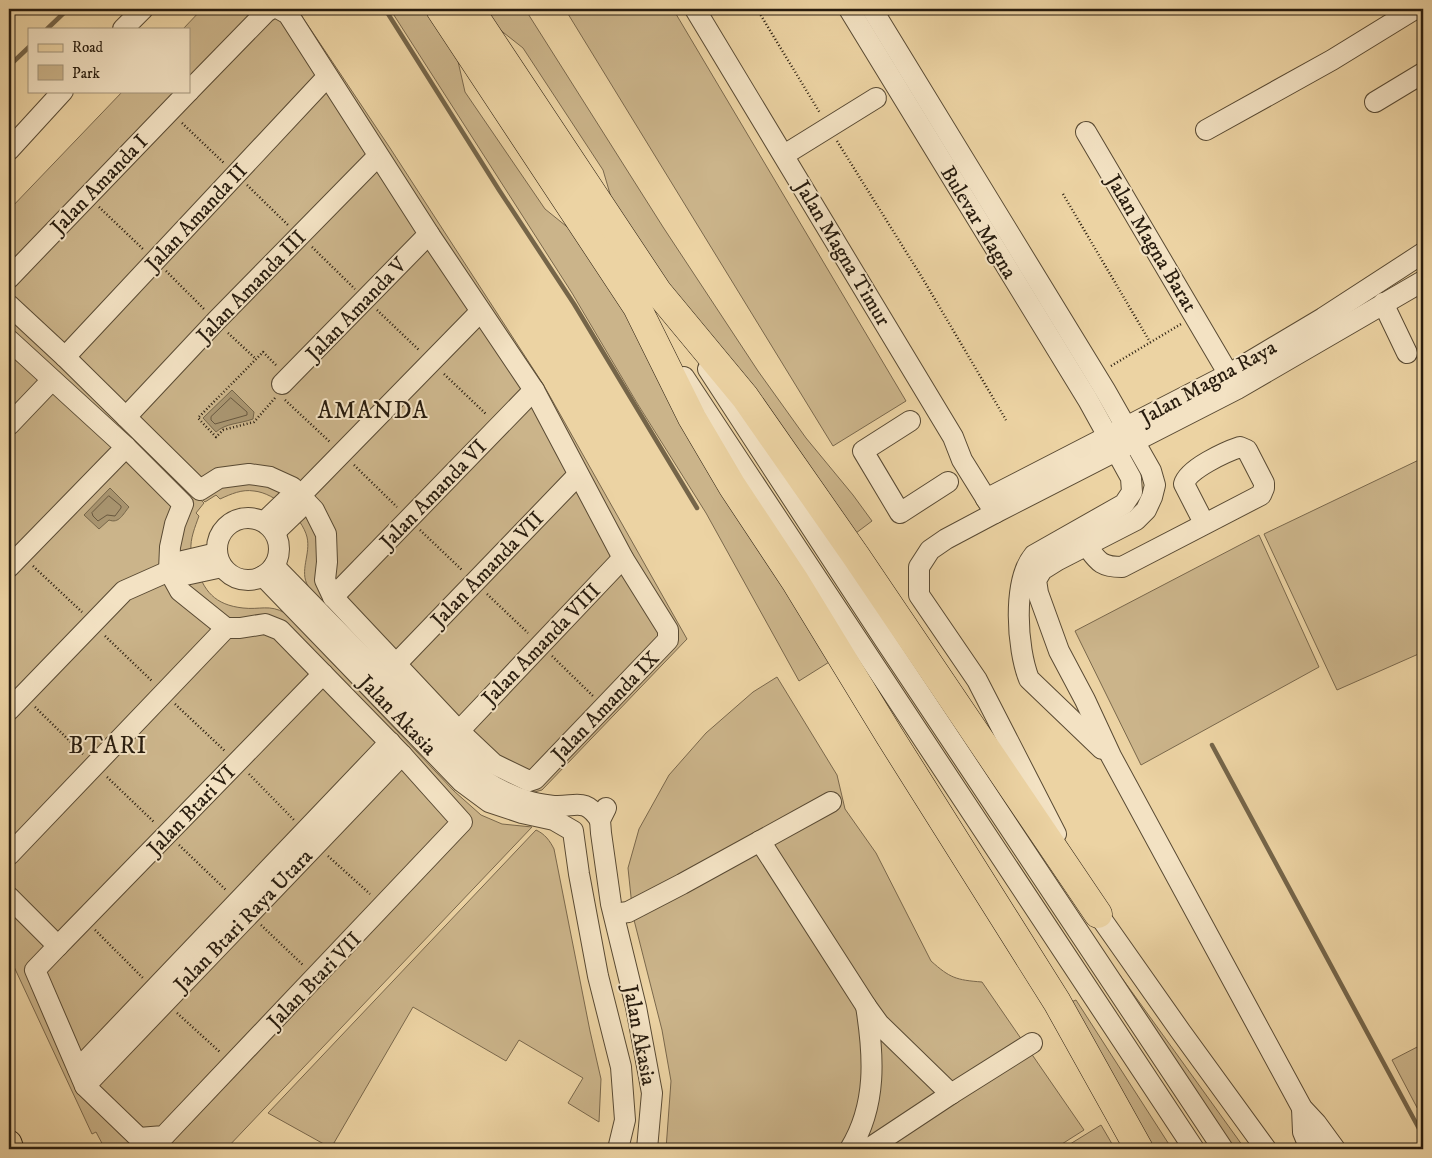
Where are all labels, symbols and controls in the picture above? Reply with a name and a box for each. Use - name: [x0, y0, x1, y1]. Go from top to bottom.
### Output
- legend: [28, 28, 190, 92]
- text: Road: [72, 38, 104, 57]
- text: Park: [72, 64, 101, 83]
- street label: Jalan Amanda I: [44, 129, 154, 242]
- street label: Jalan Amanda II: [139, 158, 253, 278]
- street label: Bulevar Magna: [934, 161, 1022, 284]
- street label: Jalan Magna Barat: [1099, 168, 1203, 317]
- street label: Jalan Magna Timur: [787, 174, 896, 331]
- street label: Jalan Amanda III: [190, 225, 312, 350]
- street label: Jalan Amanda V: [300, 252, 413, 368]
- street label: Jalan Magna Raya: [1134, 335, 1281, 432]
- district label: AMANDA: [317, 396, 429, 426]
- street label: Jalan Amanda VI: [374, 434, 493, 556]
- street label: Jalan Amanda VII: [425, 506, 550, 634]
- street label: Jalan Amanda VIII: [476, 578, 607, 713]
- street label: Jalan Amanda IX: [545, 646, 665, 769]
- street label: Jalan Akasia: [351, 669, 442, 761]
- district label: BTARI: [69, 731, 147, 761]
- street label: Jalan Btari VI: [141, 760, 241, 863]
- street label: Jalan Btari Raya Utara: [168, 844, 319, 999]
- street label: Jalan Btari VII: [261, 927, 367, 1036]
- street label: Jalan Akasia: [616, 981, 661, 1088]

